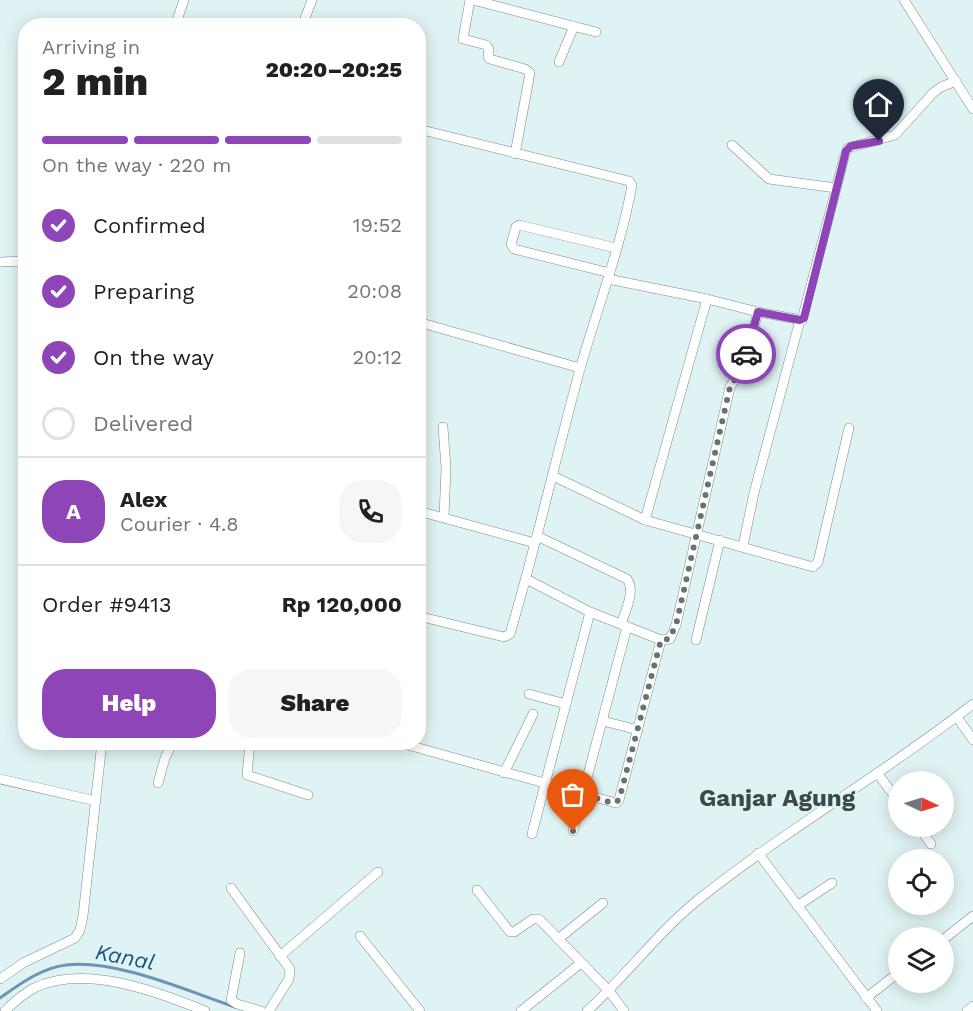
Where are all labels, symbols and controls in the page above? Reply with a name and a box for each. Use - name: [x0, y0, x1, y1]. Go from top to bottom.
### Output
- text: Arriving in: [42, 35, 140, 59]
- text: 20:20–20:25: [266, 57, 402, 82]
- text: 2 min: [42, 59, 148, 104]
- pin: [853, 79, 904, 141]
- icon: home: [862, 88, 895, 121]
- text: On the way · 220 m: [42, 153, 231, 177]
- icon: check: [42, 209, 75, 242]
- text: Confirmed: [93, 213, 206, 238]
- text: 19:52: [353, 213, 402, 237]
- icon: check: [42, 275, 75, 308]
- text: Preparing: [93, 279, 194, 304]
- text: 20:08: [347, 279, 402, 303]
- courier: [716, 324, 776, 384]
- icon: car: [730, 338, 763, 371]
- icon: check: [42, 341, 75, 374]
- text: On the way: [93, 345, 214, 370]
- text: 20:12: [353, 345, 402, 369]
- text: Delivered: [93, 411, 193, 436]
- button: phone: [339, 480, 402, 543]
- text: Alex: [120, 487, 167, 512]
- text: A: [66, 499, 81, 524]
- text: Courier · 4.8: [120, 512, 239, 536]
- text: Order #9413: [42, 592, 172, 617]
- text: Rp 120,000: [282, 592, 402, 617]
- button: Help: [42, 669, 216, 738]
- button: Share: [228, 669, 402, 738]
- pin: [547, 769, 598, 831]
- north arrow: [888, 771, 954, 837]
- map controls: [888, 771, 954, 993]
- icon: bag: [556, 778, 589, 811]
- district label: Ganjar Agung: [699, 784, 856, 812]
- button: locate: [888, 849, 954, 915]
- button: layers: [888, 927, 954, 993]
- water label: Kanal: [93, 939, 157, 975]

